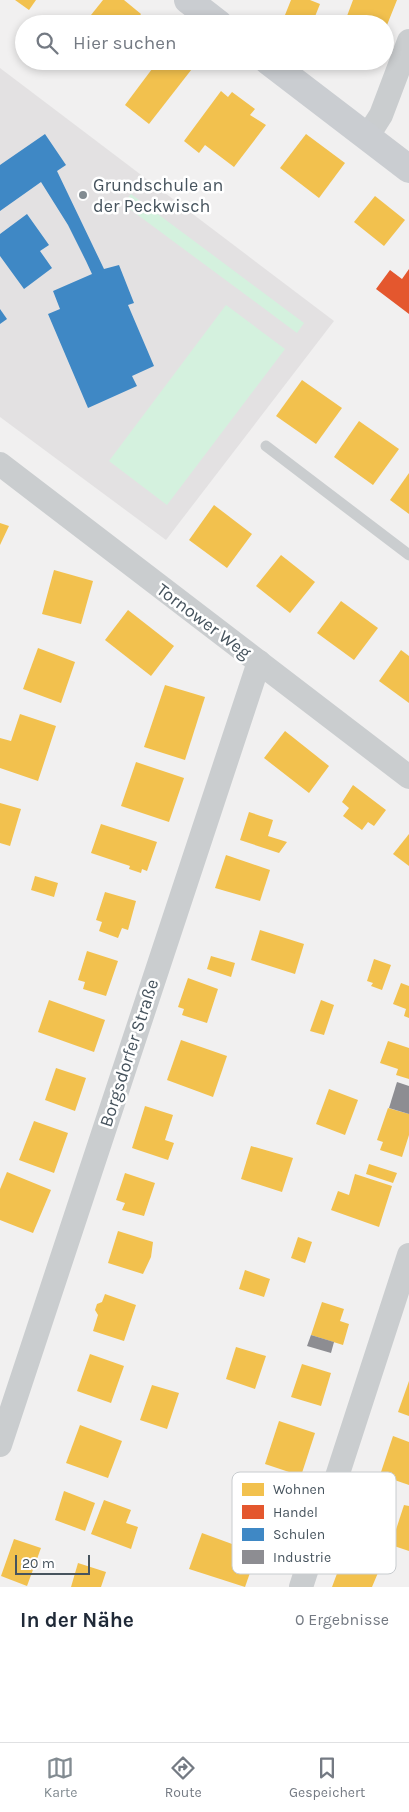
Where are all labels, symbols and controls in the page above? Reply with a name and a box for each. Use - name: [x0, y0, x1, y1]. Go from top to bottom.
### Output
- search box: [15, 15, 394, 70]
- icon: search: [33, 29, 61, 57]
- text: Hier suchen: [73, 32, 176, 54]
- place label: Grundschule an der Peckwisch: [93, 174, 223, 217]
- marker: Grundschule an der Peckwisch: [77, 189, 89, 201]
- street label: Tornower Weg: [152, 578, 256, 664]
- street label: Borgsdorfer Straße: [95, 976, 163, 1130]
- legend: [232, 1472, 396, 1574]
- text: Wohnen: [273, 1481, 325, 1498]
- text: Handel: [273, 1504, 318, 1521]
- text: Schulen: [273, 1526, 325, 1543]
- text: Industrie: [273, 1549, 331, 1566]
- scale bar: [15, 1552, 90, 1575]
- text: 20 m: [22, 1555, 55, 1572]
- text: In der Nähe: [20, 1608, 134, 1632]
- text: 0 Ergebnisse: [295, 1610, 389, 1629]
- tab: Karte: [44, 1754, 77, 1801]
- tab: Route: [165, 1754, 202, 1801]
- tab: Gespeichert: [289, 1754, 365, 1801]

